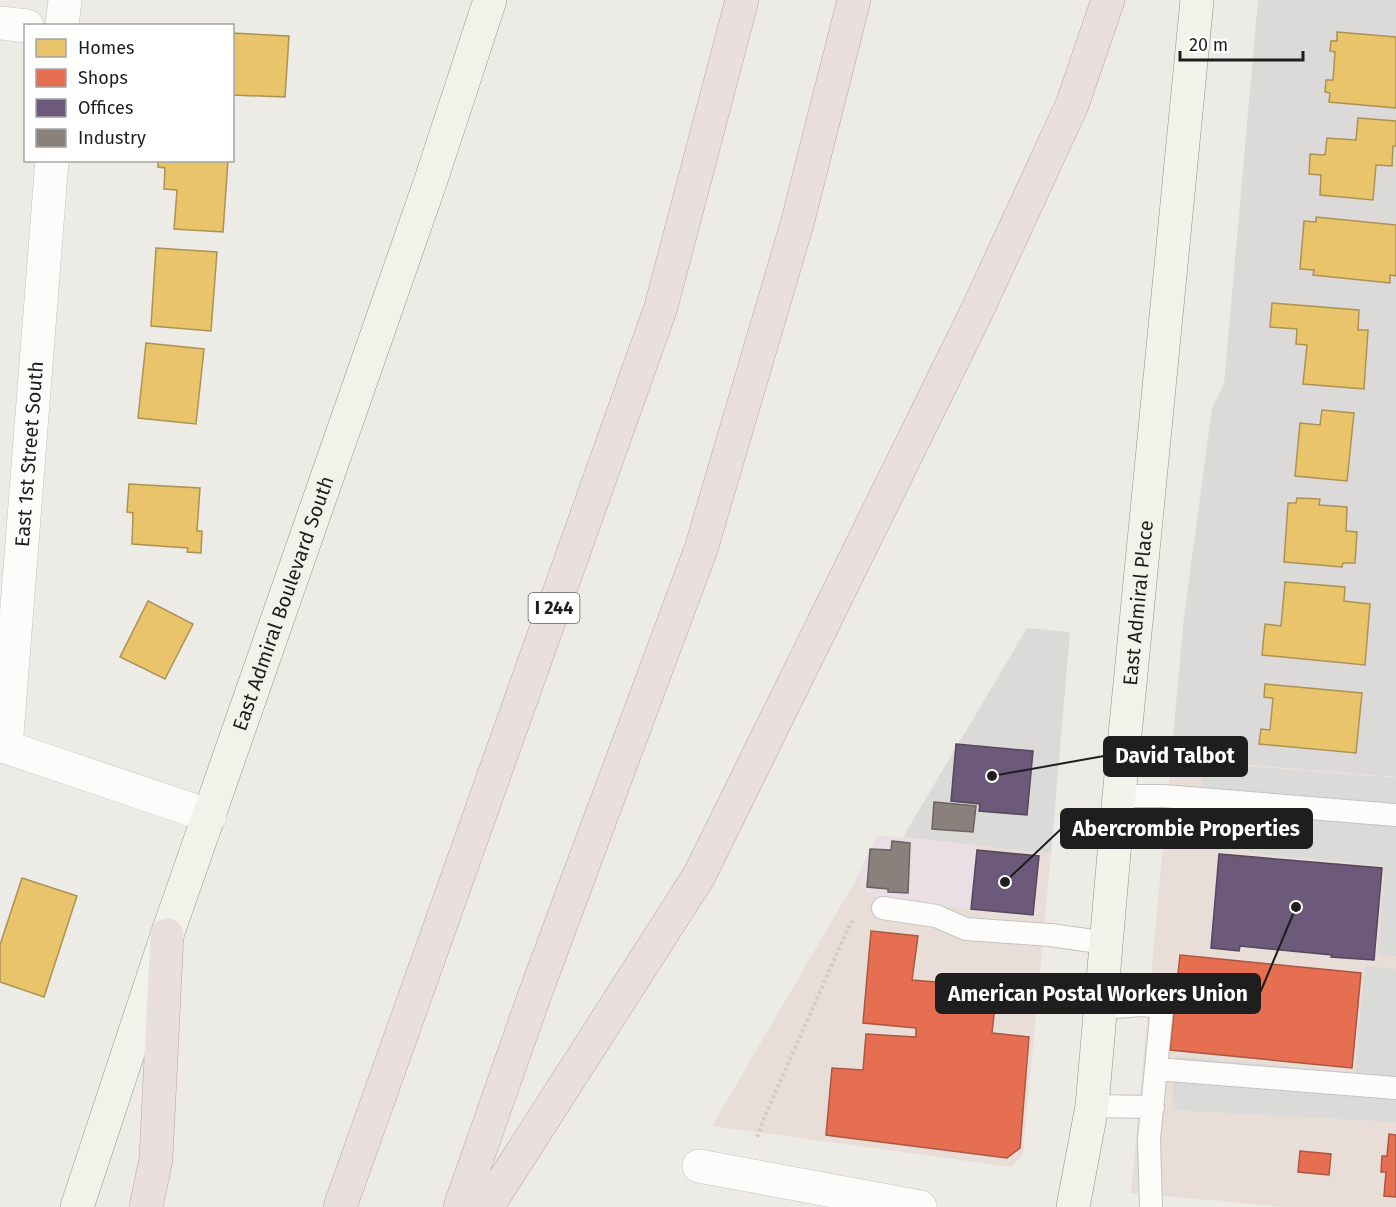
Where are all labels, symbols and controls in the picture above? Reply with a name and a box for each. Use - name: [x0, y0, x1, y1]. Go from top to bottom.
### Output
- legend: [24, 24, 234, 162]
- scale bar: [1180, 24, 1303, 62]
- text: 20 m: [1189, 34, 1228, 56]
- text: Homes: [78, 37, 134, 59]
- text: Shops: [78, 67, 128, 89]
- text: Offices: [78, 97, 133, 119]
- text: Industry: [78, 127, 146, 149]
- street label: East 1st Street South: [10, 360, 48, 548]
- street label: East Admiral Boulevard South: [227, 473, 339, 734]
- street label: East Admiral Place: [1118, 519, 1158, 687]
- road number: I 244: [528, 593, 580, 623]
- callout: David Talbot: [1104, 737, 1247, 776]
- text: David Talbot: [1115, 743, 1236, 769]
- callout: Abercrombie Properties: [1061, 809, 1312, 848]
- text: Abercrombie Properties: [1071, 816, 1300, 842]
- callout: American Postal Workers Union: [936, 974, 1260, 1013]
- text: American Postal Workers Union: [947, 981, 1248, 1007]

